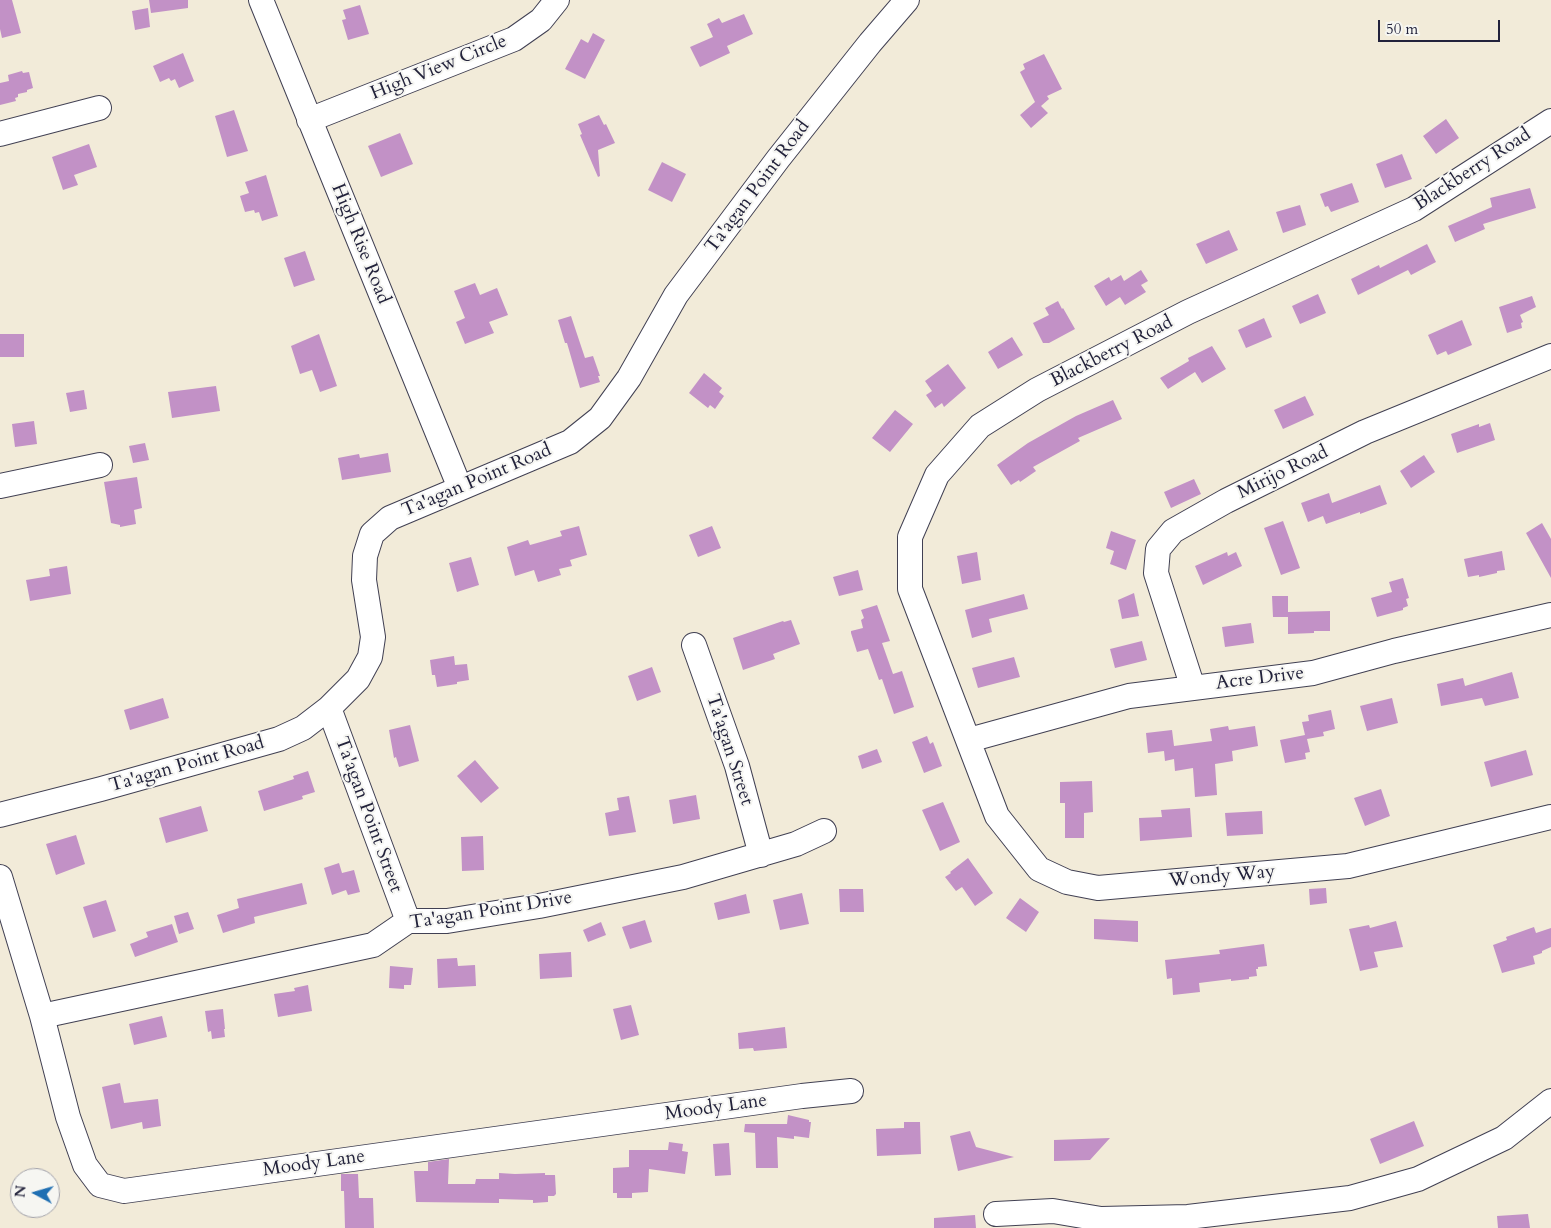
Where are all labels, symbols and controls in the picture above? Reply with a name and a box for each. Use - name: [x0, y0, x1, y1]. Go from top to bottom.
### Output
- scale bar: [1381, 10, 1504, 42]
- text: 50 m: [1386, 19, 1418, 39]
- street label: High View Circle: [368, 30, 510, 106]
- street label: Ta'agan Point Road: [701, 116, 815, 258]
- street label: Blackberry Road: [1410, 124, 1536, 216]
- street label: High Rise Road: [326, 181, 394, 307]
- street label: Blackberry Road: [1047, 311, 1177, 393]
- street label: Ta'agan Point Road: [399, 439, 555, 523]
- street label: Mirijo Road: [1234, 441, 1332, 505]
- street label: Acre Drive: [1215, 662, 1305, 696]
- street label: Ta'agan Street: [700, 692, 758, 808]
- street label: Ta'agan Point Road: [107, 732, 267, 798]
- street label: Ta'agan Point Street: [329, 734, 407, 896]
- street label: Wondy Way: [1168, 861, 1276, 893]
- street label: Ta'agan Point Drive: [408, 887, 574, 935]
- street label: Moody Lane: [664, 1090, 768, 1126]
- street label: Moody Lane: [262, 1146, 366, 1182]
- north arrow: [10, 1168, 60, 1218]
- text: N: [10, 1184, 31, 1199]

